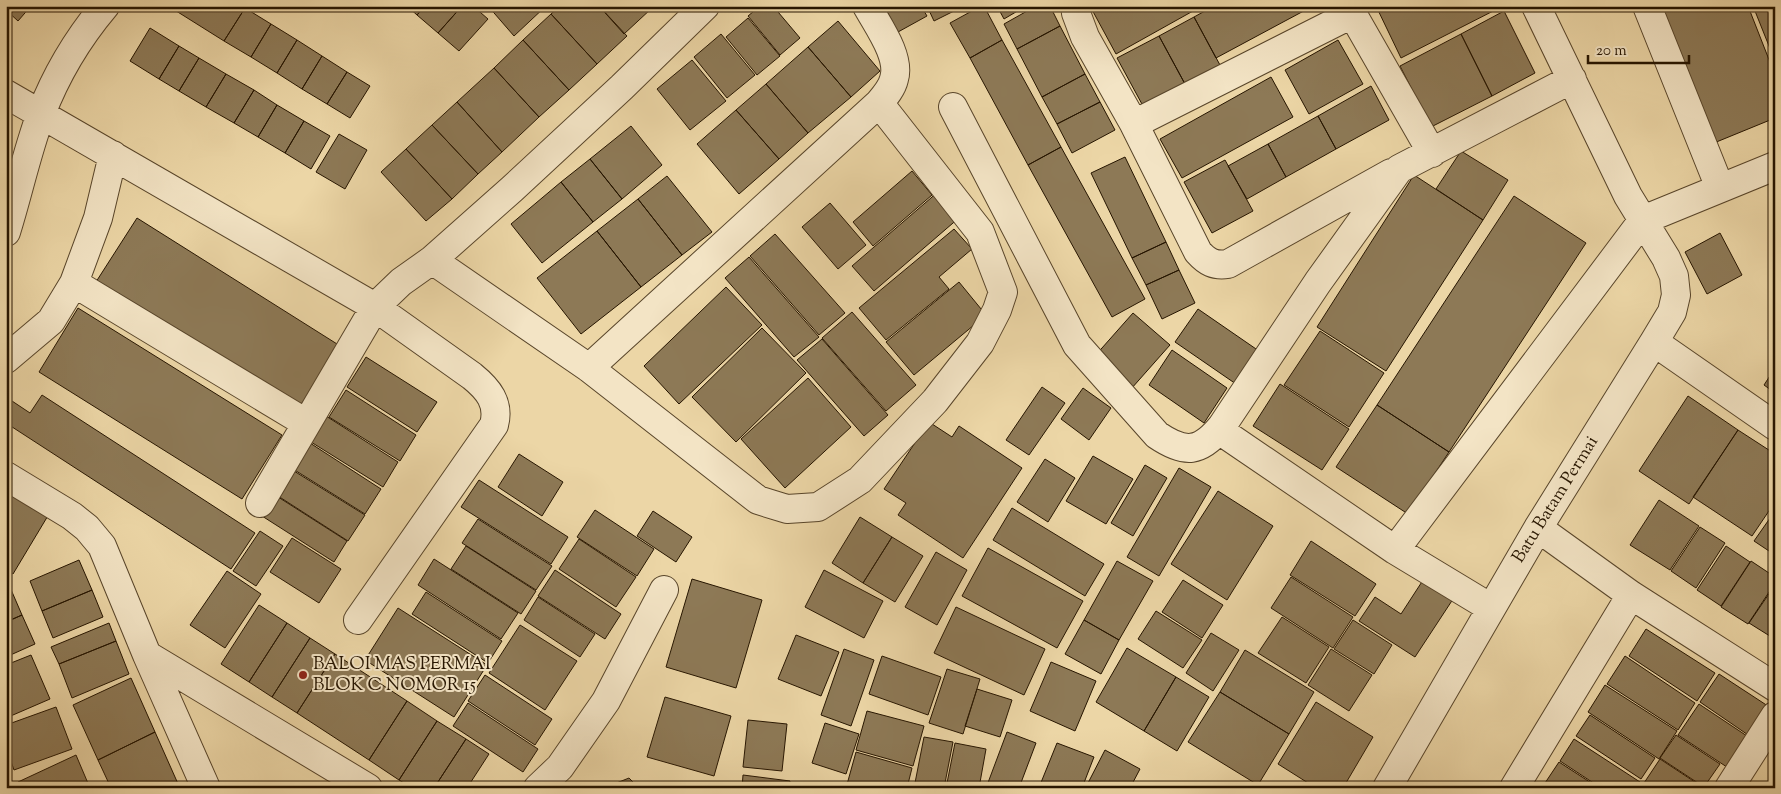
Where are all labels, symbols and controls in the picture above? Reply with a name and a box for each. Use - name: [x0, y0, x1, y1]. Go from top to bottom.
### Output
- scale bar: [1588, 32, 1690, 64]
- text: 20 m: [1596, 41, 1627, 62]
- street label: Batu Batam Permai: [1506, 432, 1606, 568]
- place label: BALOI MAS PERMAI BLOK C NOMOR 15: [313, 652, 491, 699]
- marker: BALOI MAS PERMAI BLOK C NOMOR 15: [297, 669, 309, 681]

